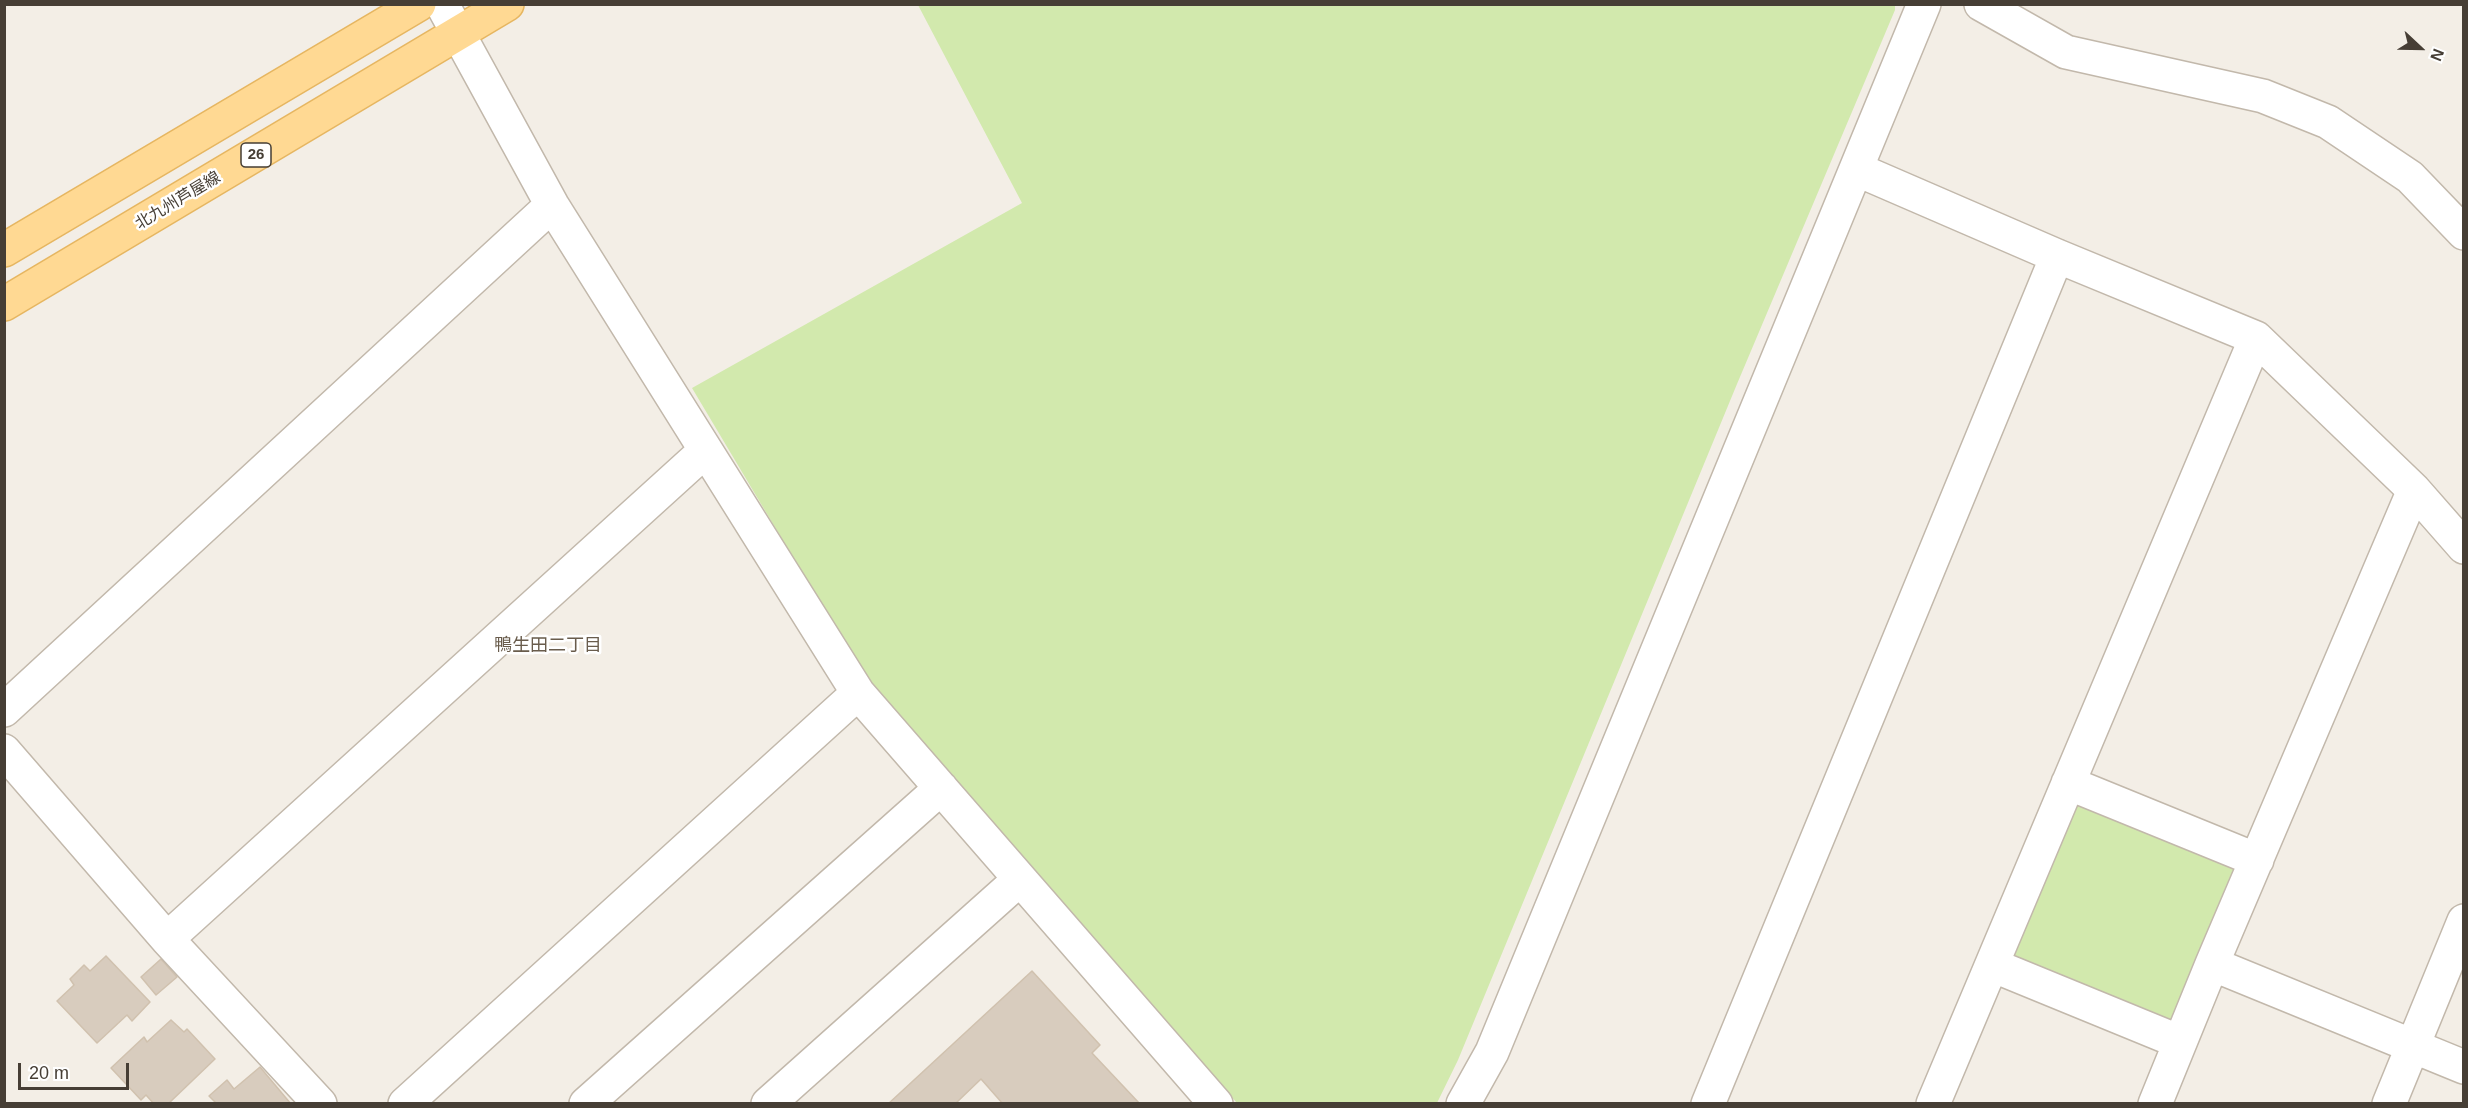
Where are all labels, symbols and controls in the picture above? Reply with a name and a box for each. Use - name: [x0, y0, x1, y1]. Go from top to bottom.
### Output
- north arrow: [2390, 18, 2450, 78]
- text: N: [2427, 46, 2447, 63]
- road number: 26: [241, 143, 271, 167]
- street label: 北九州芦屋線: [132, 168, 224, 234]
- district label: 鴨生田二丁目: [494, 635, 602, 657]
- scale bar: [21, 1051, 132, 1089]
- text: 20 m: [29, 1063, 69, 1083]

